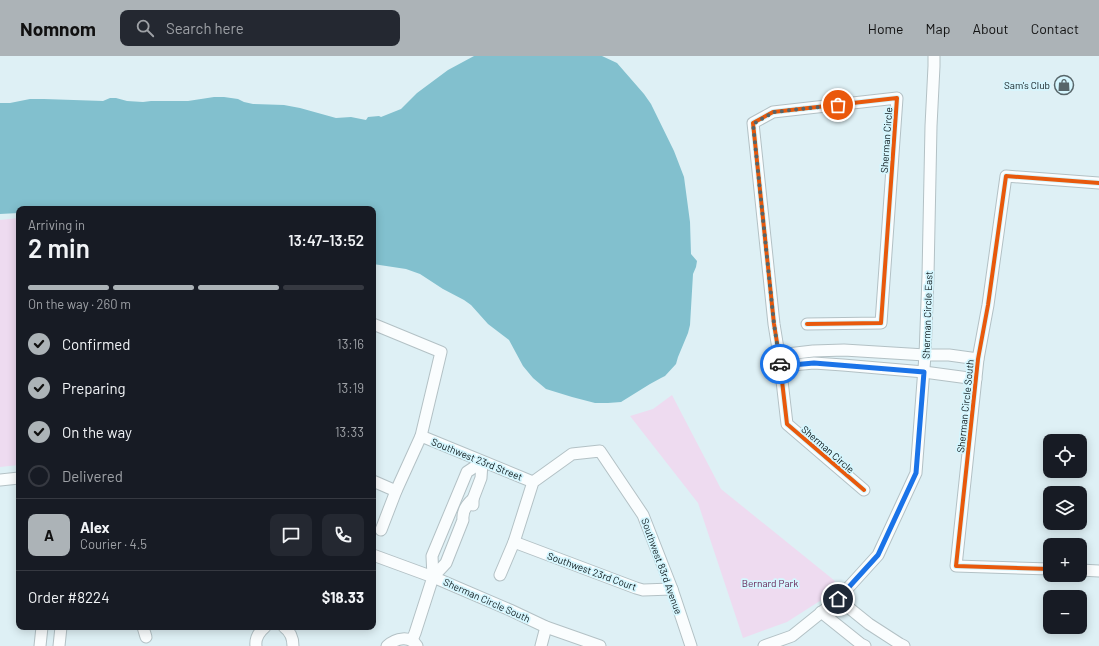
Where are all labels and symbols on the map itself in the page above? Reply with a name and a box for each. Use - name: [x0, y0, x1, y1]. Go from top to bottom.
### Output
- shop icon: Sam's Club: [1053, 74, 1075, 96]
- place label: Sam's Club: [1004, 79, 1050, 91]
- pin: [821, 88, 855, 122]
- street label: Sherman Circle: [878, 107, 894, 173]
- street label: Sherman Circle East: [919, 271, 935, 359]
- courier: [760, 344, 800, 384]
- street label: Sherman Circle South: [954, 359, 976, 453]
- street label: Sherman Circle: [799, 423, 857, 475]
- street label: Southwest 23rd Street: [430, 435, 525, 483]
- street label: Southwest 83rd Avenue: [639, 516, 685, 616]
- street label: Southwest 23rd Court: [546, 549, 639, 593]
- street label: Sherman Circle South: [442, 575, 532, 625]
- park label: Bernard Park: [742, 577, 798, 589]
- pin: [821, 582, 855, 616]

